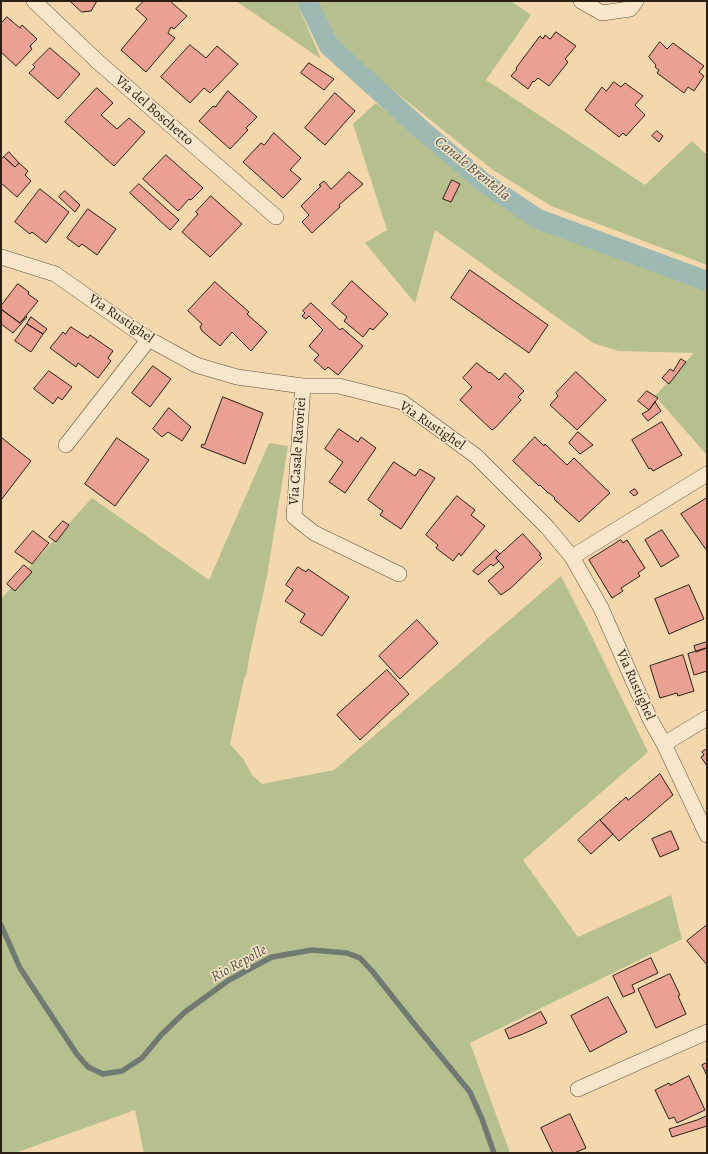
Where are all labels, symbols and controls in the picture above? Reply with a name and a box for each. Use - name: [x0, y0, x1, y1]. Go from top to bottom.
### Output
- street label: Via del Boschetto: [112, 73, 196, 149]
- water label: Canale Brentella: [431, 133, 513, 205]
- street label: Via Rustighel: [85, 291, 157, 347]
- street label: Via Casale Ravoriei: [286, 396, 310, 506]
- street label: Via Rustighel: [396, 398, 468, 454]
- street label: Via Rustighel: [612, 647, 658, 723]
- water label: Rio Repolle: [208, 941, 270, 987]

